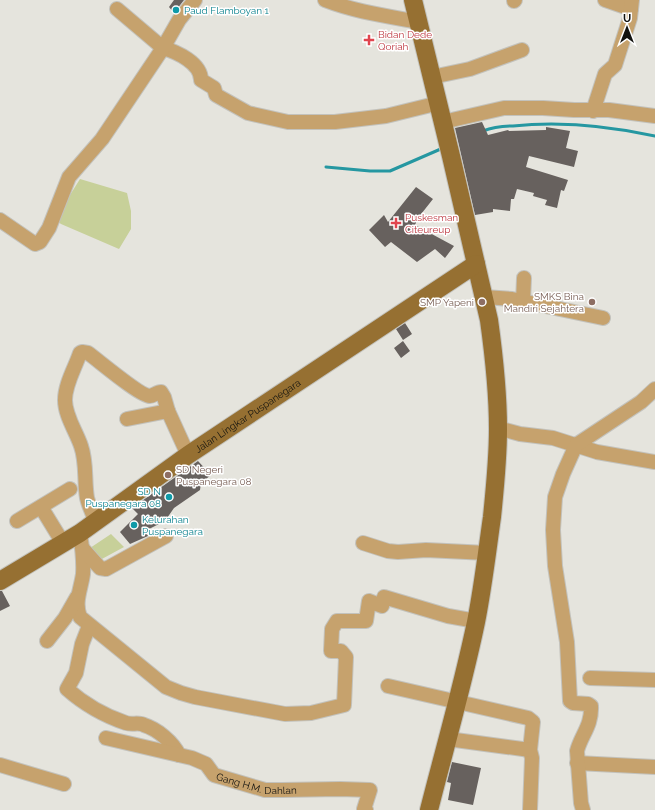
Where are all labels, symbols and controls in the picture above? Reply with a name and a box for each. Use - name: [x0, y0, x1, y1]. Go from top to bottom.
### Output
- marker: Paud Flamboyan 1: [171, 5, 181, 15]
- place label: Paud Flamboyan 1: [184, 5, 270, 16]
- north arrow: [607, 8, 647, 48]
- text: U: [623, 12, 631, 25]
- place label: Bidan Dede Qoriah: [378, 29, 432, 52]
- marker: Bidan Dede Qoriah: [363, 34, 375, 46]
- place label: Puskesman Citeureup: [405, 212, 458, 235]
- marker: Puskesman Citeureup: [390, 217, 402, 229]
- place label: SMKS Bina Mandiri Sejahtera: [504, 291, 584, 314]
- place label: SMP Yapeni: [420, 297, 474, 308]
- marker: SMP Yapeni: [477, 297, 487, 307]
- marker: SMKS Bina Mandiri Sejahtera: [587, 297, 597, 307]
- street label: Jalan Lingkar Puspanegara: [193, 377, 302, 454]
- place label: SD Negeri Puspanegara 08: [176, 464, 252, 487]
- marker: SD Negeri Puspanegara 08: [163, 470, 173, 480]
- place label: SD N Puspanegara 08: [86, 486, 161, 509]
- marker: SD N Puspanegara 08: [164, 492, 174, 502]
- place label: Kelurahan Puspanegara: [142, 514, 203, 537]
- marker: Kelurahan Puspanegara: [129, 520, 139, 530]
- street label: Gang H.M. Dahlan: [215, 771, 297, 796]

